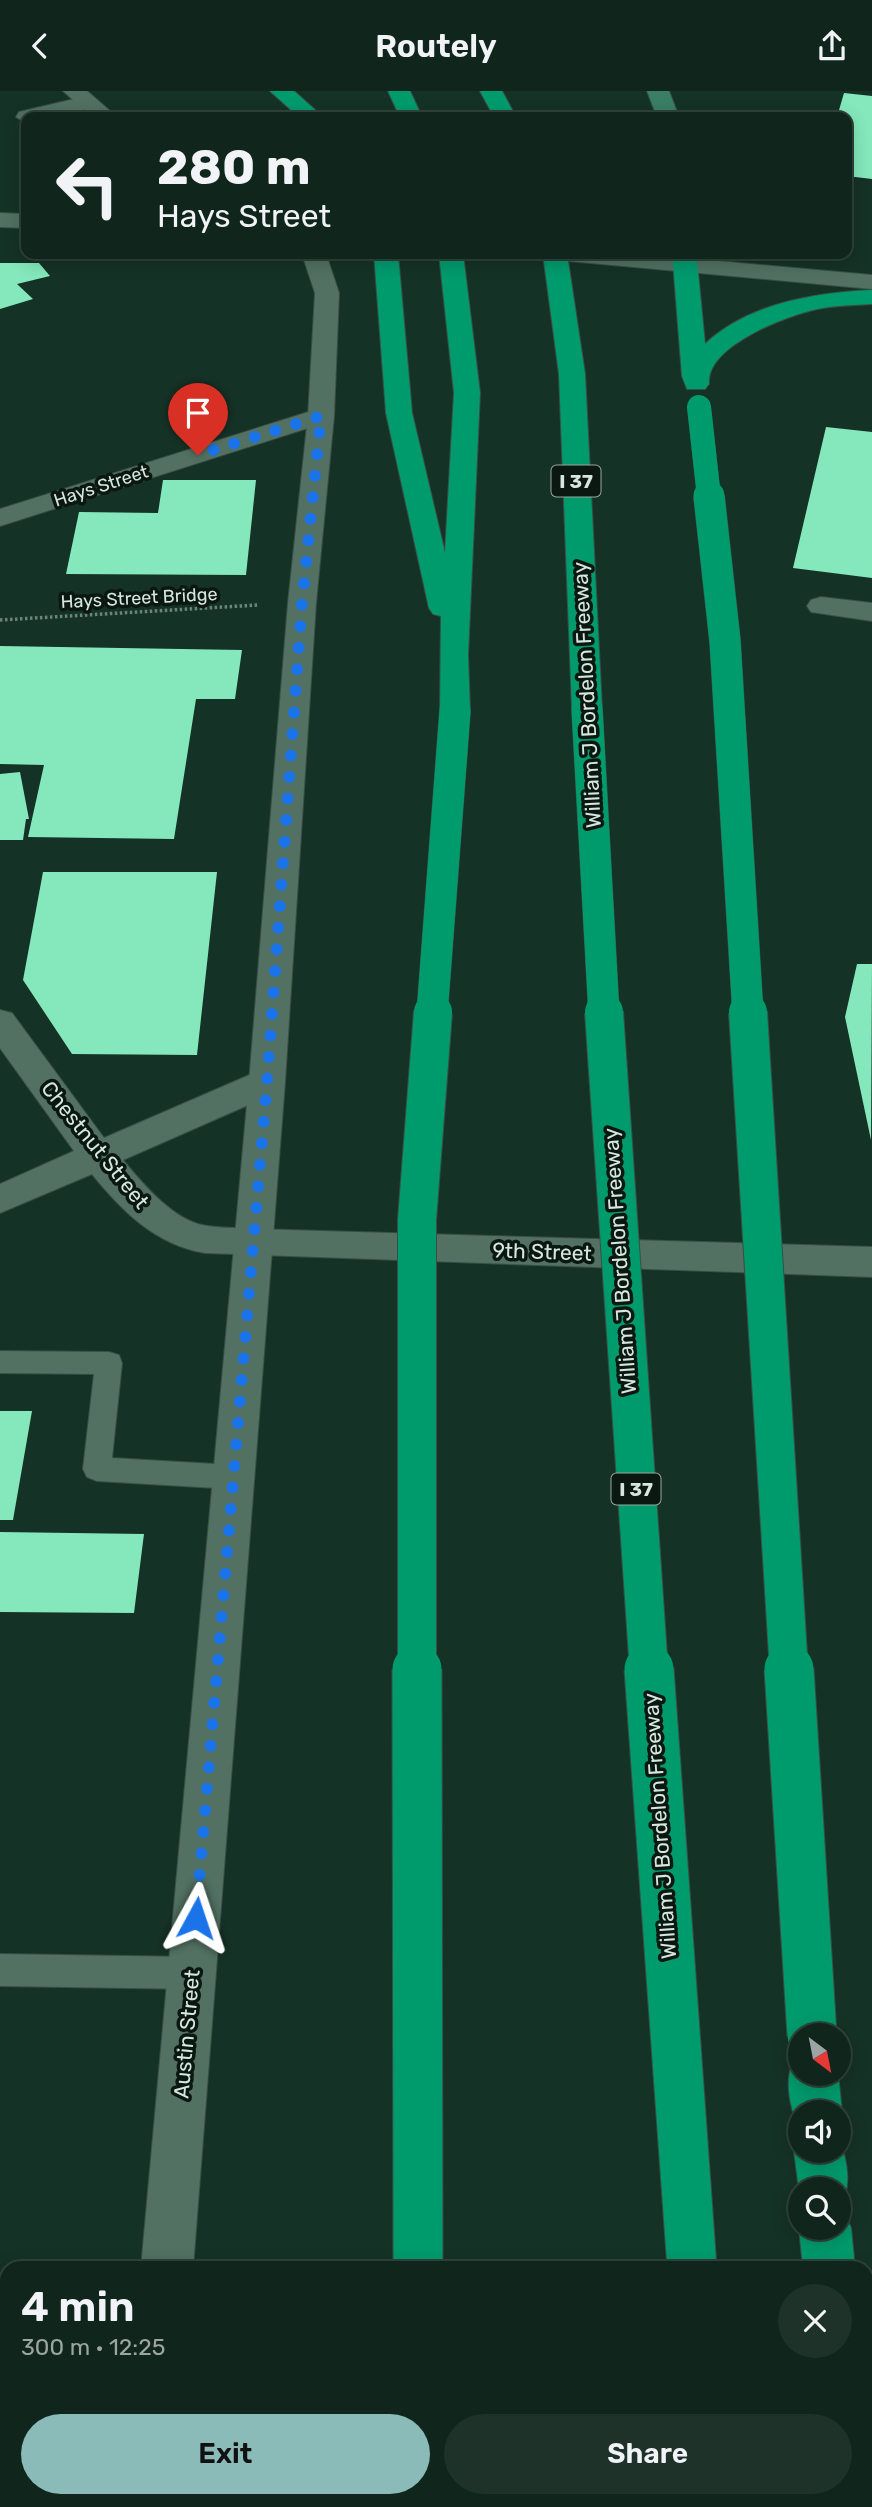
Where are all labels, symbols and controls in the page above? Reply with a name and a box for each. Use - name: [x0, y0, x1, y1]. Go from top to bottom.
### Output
- icon: back: [21, 27, 59, 65]
- text: Routely: [375, 27, 497, 65]
- icon: share: [813, 27, 851, 65]
- text: 280 m: [157, 138, 311, 196]
- icon: left: [42, 140, 133, 231]
- text: Hays Street: [157, 197, 331, 235]
- pin: [168, 383, 228, 455]
- icon: arrive: [179, 394, 217, 432]
- street label: Hays Street: [51, 460, 151, 512]
- road number: I 37: [552, 465, 600, 497]
- street label: William J Bordelon Freeway: [567, 561, 606, 829]
- street label: Hays Street Bridge: [60, 583, 218, 613]
- street label: Chestnut Street: [36, 1076, 154, 1214]
- street label: William J Bordelon Freeway: [598, 1127, 641, 1395]
- street label: 9th Street: [492, 1237, 592, 1266]
- road number: I 37: [612, 1473, 660, 1505]
- street label: William J Bordelon Freeway: [638, 1692, 681, 1960]
- position arrow: [159, 1881, 233, 1955]
- street label: Austin Street: [168, 1969, 205, 2099]
- north arrow: [788, 2023, 850, 2086]
- map controls: [788, 2023, 851, 2240]
- button: sound: [788, 2100, 851, 2163]
- button: search: [788, 2177, 851, 2240]
- text: 4 min: [21, 2282, 135, 2332]
- button: close: [778, 2284, 852, 2358]
- text: 300 m · 12:25: [21, 2333, 165, 2361]
- button: Exit: [21, 2414, 430, 2494]
- button: Share: [444, 2414, 852, 2494]

